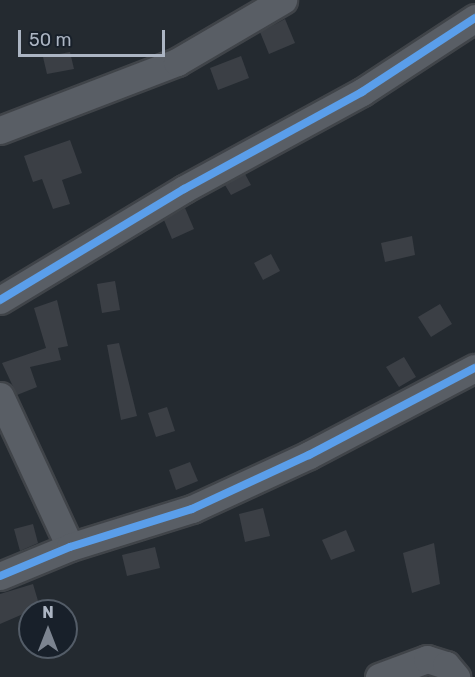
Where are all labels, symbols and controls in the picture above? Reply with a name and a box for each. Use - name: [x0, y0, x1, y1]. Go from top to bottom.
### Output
- scale bar: [21, 18, 168, 56]
- text: 50 m: [29, 29, 72, 51]
- north arrow: [18, 599, 78, 659]
- text: N: [42, 603, 54, 622]

